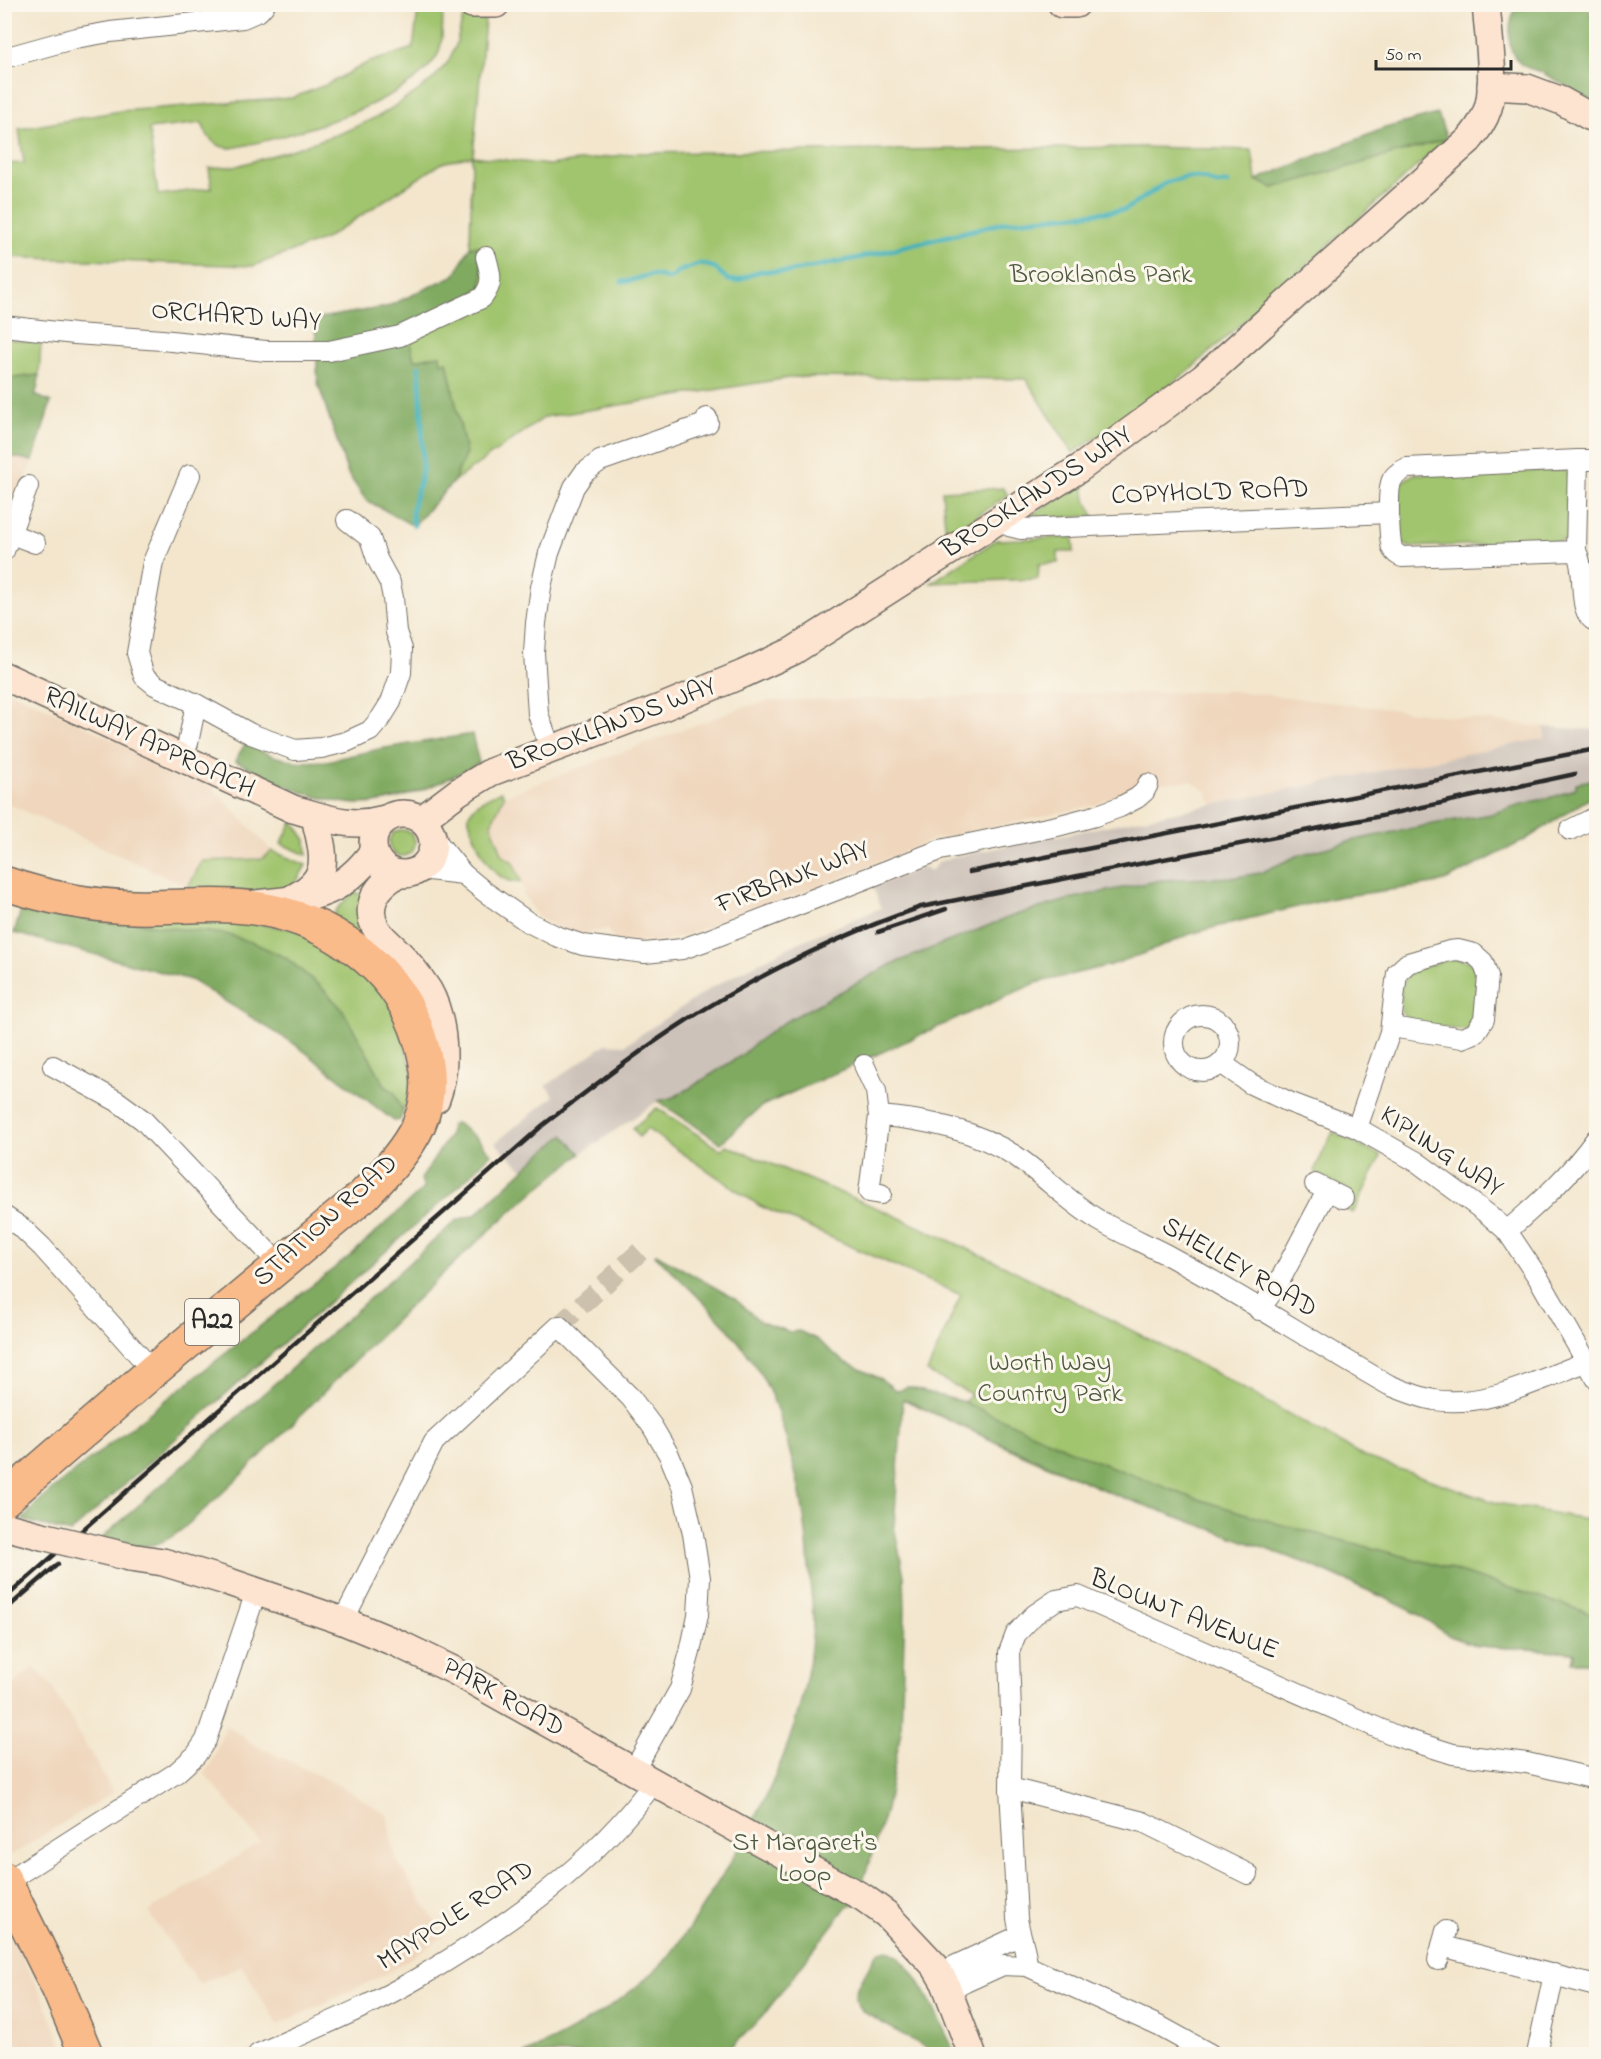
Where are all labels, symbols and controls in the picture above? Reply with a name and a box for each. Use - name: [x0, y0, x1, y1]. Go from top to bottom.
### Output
- scale bar: [1376, 33, 1511, 71]
- text: 50 m: [1385, 43, 1422, 69]
- park label: Brooklands Park: [1009, 256, 1192, 295]
- street label: ORCHARD WAY: [150, 292, 323, 342]
- street label: BROOKLANDS WAY: [933, 416, 1141, 570]
- street label: COPYHOLD ROAD: [1111, 470, 1309, 516]
- street label: BROOKLANDS WAY: [501, 667, 723, 783]
- street label: RAILWAY APPROACH: [37, 677, 261, 809]
- street label: FIRBANK WAY: [710, 831, 876, 926]
- street label: KIPLING WAY: [1371, 1096, 1511, 1208]
- street label: STATION ROAD: [245, 1145, 407, 1297]
- street label: SHELLEY ROAD: [1154, 1208, 1324, 1328]
- road number: A22: [185, 1299, 239, 1345]
- park label: Worth Way Country Park: [977, 1344, 1123, 1414]
- street label: BLOUNT AVENUE: [1083, 1559, 1284, 1671]
- street label: PARK ROAD: [435, 1648, 571, 1748]
- park label: St Margaret's Loop: [732, 1824, 878, 1894]
- street label: MAYPOLE ROAD: [370, 1851, 542, 1981]

